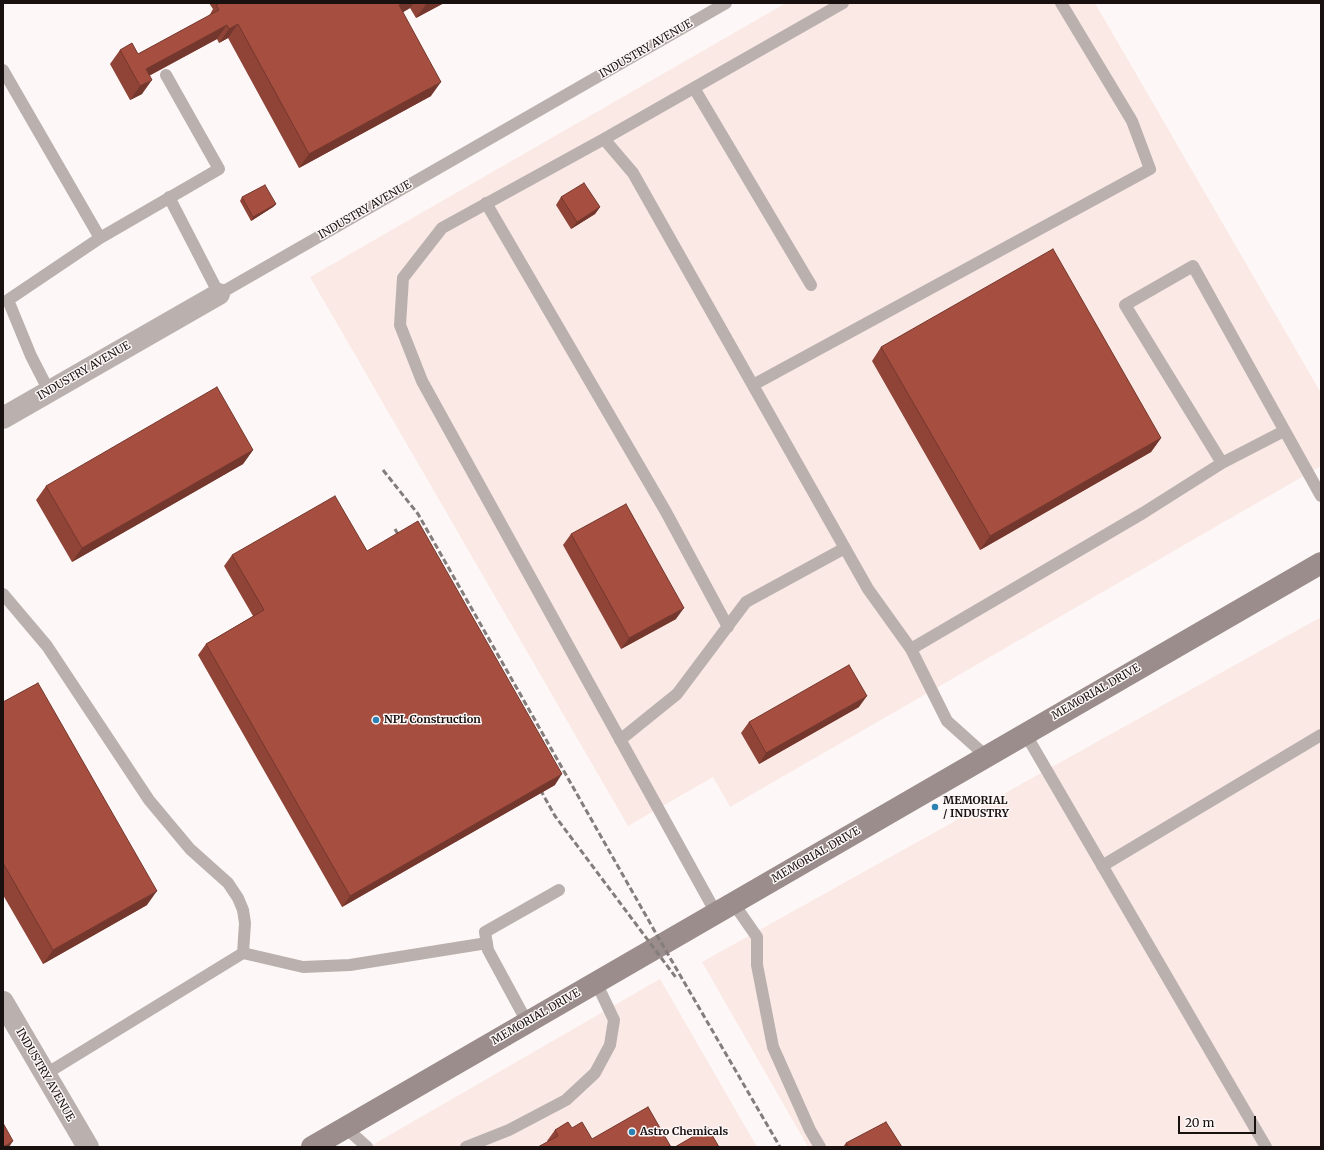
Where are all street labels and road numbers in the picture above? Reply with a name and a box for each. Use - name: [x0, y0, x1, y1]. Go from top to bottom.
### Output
- street label: INDUSTRY AVENUE: [597, 17, 695, 81]
- street label: INDUSTRY AVENUE: [316, 178, 414, 242]
- street label: INDUSTRY AVENUE: [35, 339, 133, 403]
- street label: MEMORIAL DRIVE: [1049, 661, 1143, 723]
- street label: MEMORIAL DRIVE: [769, 824, 863, 886]
- street label: MEMORIAL DRIVE: [489, 986, 583, 1048]
- street label: INDUSTRY AVENUE: [13, 1026, 77, 1124]

